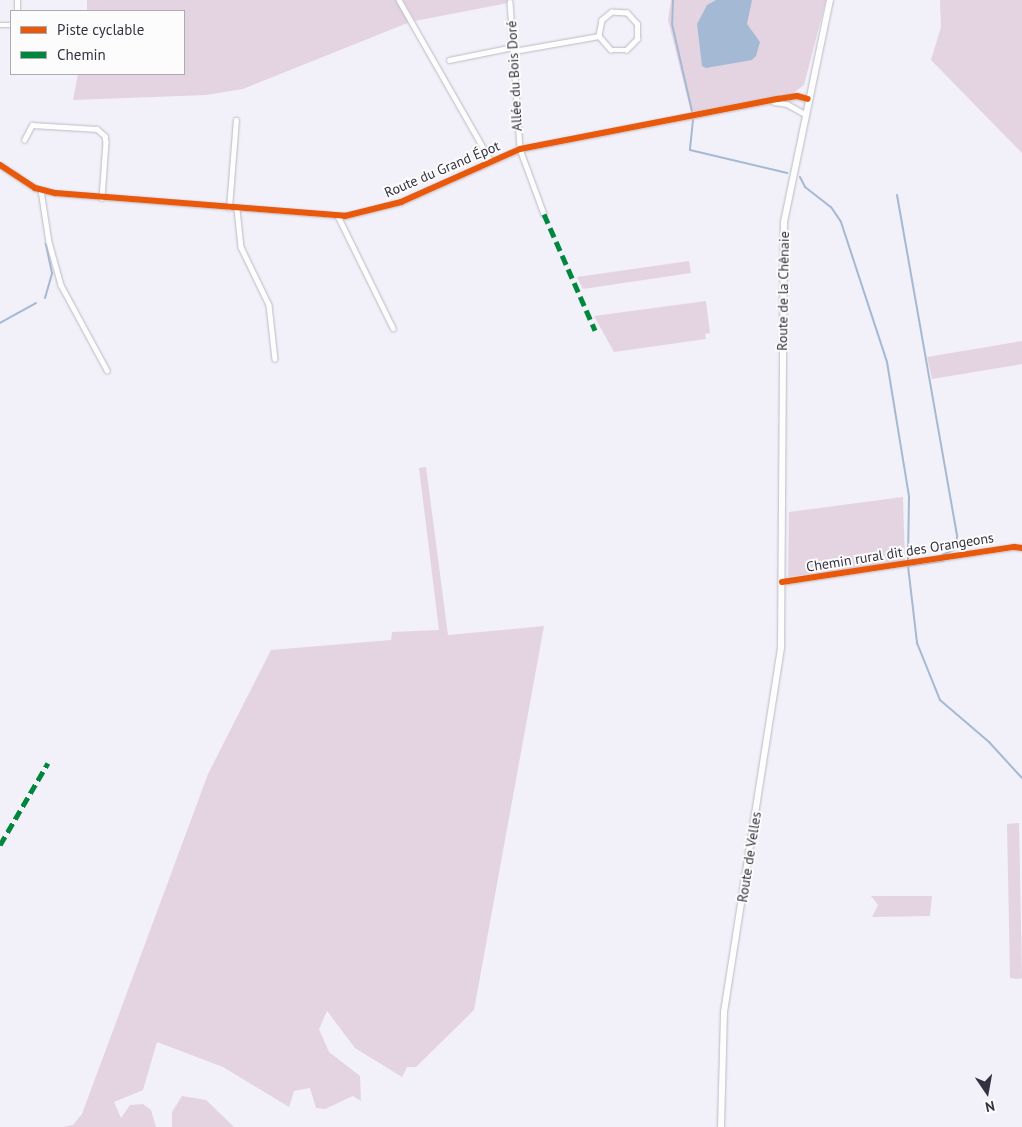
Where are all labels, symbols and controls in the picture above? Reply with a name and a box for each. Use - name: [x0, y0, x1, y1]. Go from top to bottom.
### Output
- legend: [10, 10, 185, 75]
- text: Piste cyclable: [57, 20, 144, 39]
- street label: Allée du Bois Doré: [503, 20, 525, 132]
- text: Chemin: [57, 45, 106, 64]
- street label: Route du Grand Épot: [382, 137, 502, 201]
- street label: Route de la Chênaie: [774, 231, 792, 351]
- street label: Chemin rural dit des Orangeons: [805, 529, 995, 575]
- street label: Route de Velles: [734, 810, 764, 904]
- north arrow: [962, 1067, 1012, 1117]
- text: N: [984, 1097, 996, 1116]

